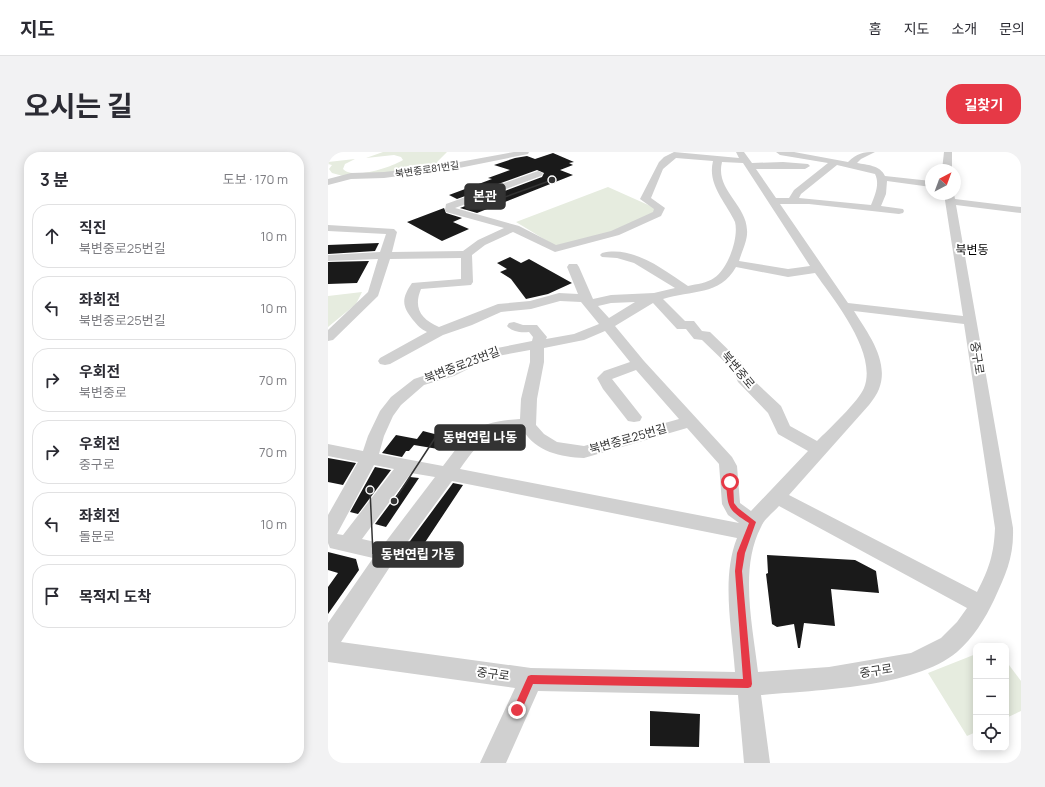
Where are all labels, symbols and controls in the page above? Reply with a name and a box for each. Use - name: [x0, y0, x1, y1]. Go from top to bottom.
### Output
- text: 지도: [20, 16, 55, 42]
- text: 홈: [869, 19, 882, 38]
- text: 지도: [904, 19, 929, 38]
- text: 소개: [951, 19, 977, 38]
- text: 문의: [999, 19, 1025, 38]
- button: 길찾기: [946, 84, 1021, 124]
- text: 오시는 길: [24, 86, 133, 124]
- street label: 북변중로81번길: [394, 158, 460, 180]
- north arrow: [925, 164, 961, 200]
- text: 3 분: [40, 168, 69, 191]
- text: 도보 · 170 m: [223, 170, 288, 188]
- callout: 본관: [465, 184, 505, 209]
- text: 본관: [473, 187, 497, 205]
- text: 직진: [79, 217, 107, 238]
- icon: ahead: [41, 225, 63, 247]
- text: 10 m: [260, 227, 287, 245]
- text: 북변중로25번길: [79, 239, 166, 257]
- district label: 북변동: [955, 241, 989, 258]
- text: 좌회전: [79, 289, 120, 310]
- icon: left: [41, 297, 63, 319]
- text: 10 m: [260, 299, 287, 317]
- text: 북변중로25번길: [79, 311, 166, 329]
- street label: 중구로: [967, 340, 988, 376]
- street label: 북변중로23번길: [422, 342, 502, 387]
- street label: 북변중로: [718, 347, 759, 392]
- text: 우회전: [79, 361, 120, 382]
- icon: right: [41, 369, 63, 391]
- text: 70 m: [259, 371, 287, 389]
- text: 북변중로: [79, 383, 127, 401]
- street label: 북변중로25번길: [587, 419, 669, 458]
- callout: 동변연립 나동: [435, 425, 525, 450]
- text: 동변연립 나동: [443, 428, 517, 446]
- text: 우회전: [79, 433, 120, 454]
- icon: right: [41, 441, 63, 463]
- text: 70 m: [259, 443, 287, 461]
- text: 중구로: [79, 455, 115, 473]
- route start: [721, 473, 739, 491]
- text: 좌회전: [79, 505, 120, 526]
- icon: left: [41, 513, 63, 535]
- text: 10 m: [260, 515, 287, 533]
- text: 돌문로: [79, 527, 115, 545]
- callout: 동변연립 가동: [373, 542, 463, 567]
- text: 동변연립 가동: [381, 545, 455, 563]
- icon: arrive: [41, 585, 63, 607]
- text: 목적지 도착: [79, 586, 151, 607]
- map controls: [973, 643, 1009, 751]
- button: +: [973, 643, 1009, 679]
- street label: 중구로: [858, 660, 894, 681]
- street label: 중구로: [475, 663, 511, 684]
- button: −: [973, 679, 1009, 715]
- route end: [508, 701, 526, 719]
- button: locate: [973, 715, 1009, 751]

